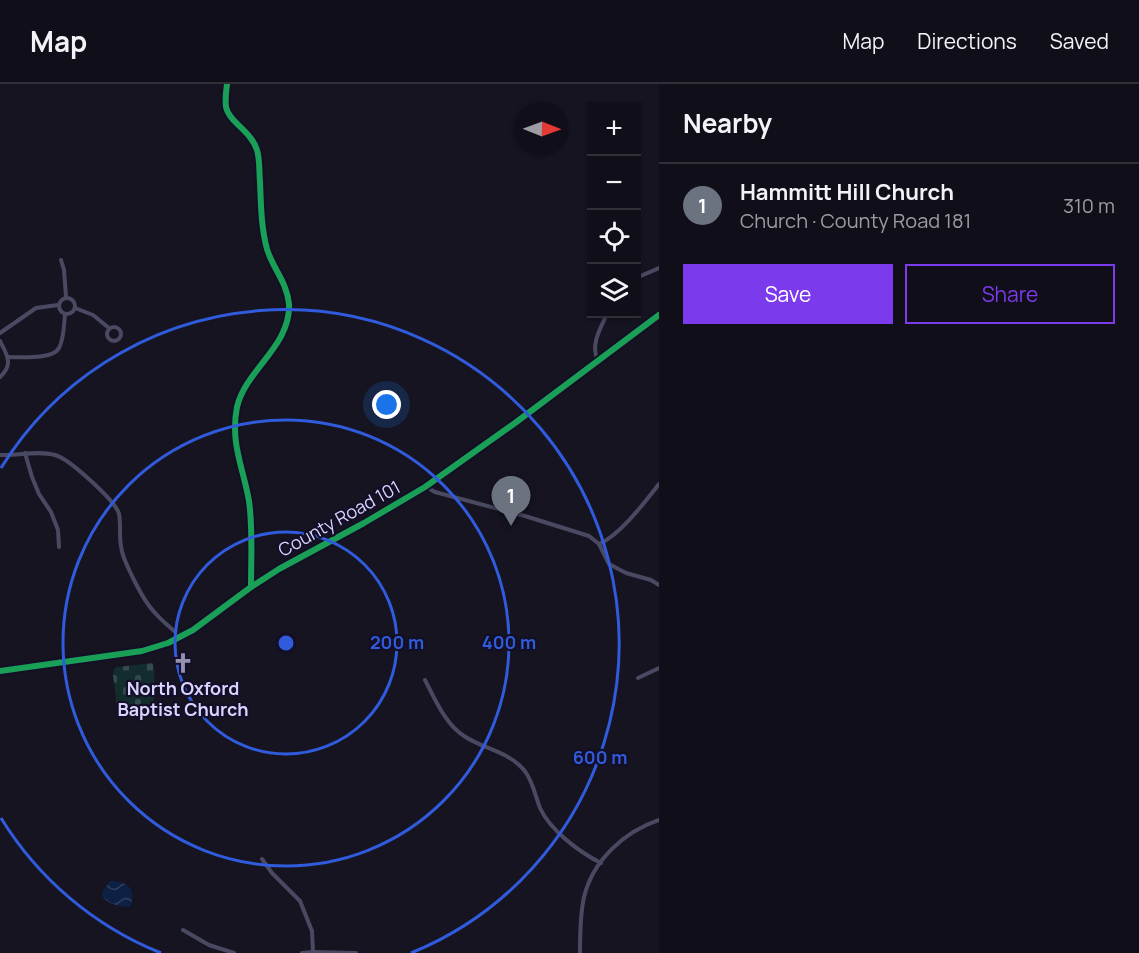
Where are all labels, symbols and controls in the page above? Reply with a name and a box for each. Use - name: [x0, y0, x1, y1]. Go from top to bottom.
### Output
- text: Map: [30, 22, 87, 60]
- text: Map: [843, 27, 884, 55]
- text: Directions: [917, 27, 1017, 55]
- text: Saved: [1050, 27, 1109, 55]
- north arrow: [515, 102, 569, 156]
- map controls: [587, 102, 641, 318]
- button: +: [587, 102, 641, 156]
- text: Nearby: [683, 105, 772, 141]
- button: −: [587, 156, 641, 210]
- text: Hammitt Hill Church: [740, 177, 954, 207]
- text: 1: [698, 192, 707, 219]
- text: 310 m: [1063, 192, 1115, 219]
- text: Church · County Road 181: [740, 207, 971, 234]
- button: locate: [587, 210, 641, 264]
- button: layers: [587, 264, 641, 318]
- button: Save: [683, 264, 893, 324]
- button: Share: [905, 264, 1115, 324]
- your location: [372, 390, 401, 419]
- street label: County Road 101: [274, 474, 404, 562]
- pin: 1: [492, 476, 530, 526]
- text: 200 m: [370, 630, 424, 654]
- text: 400 m: [482, 630, 536, 654]
- centre of rings: [276, 633, 296, 653]
- church icon: North Oxford Baptist Church: [171, 651, 195, 675]
- place label: North Oxford Baptist Church: [117, 676, 249, 721]
- text: 600 m: [573, 745, 627, 769]

